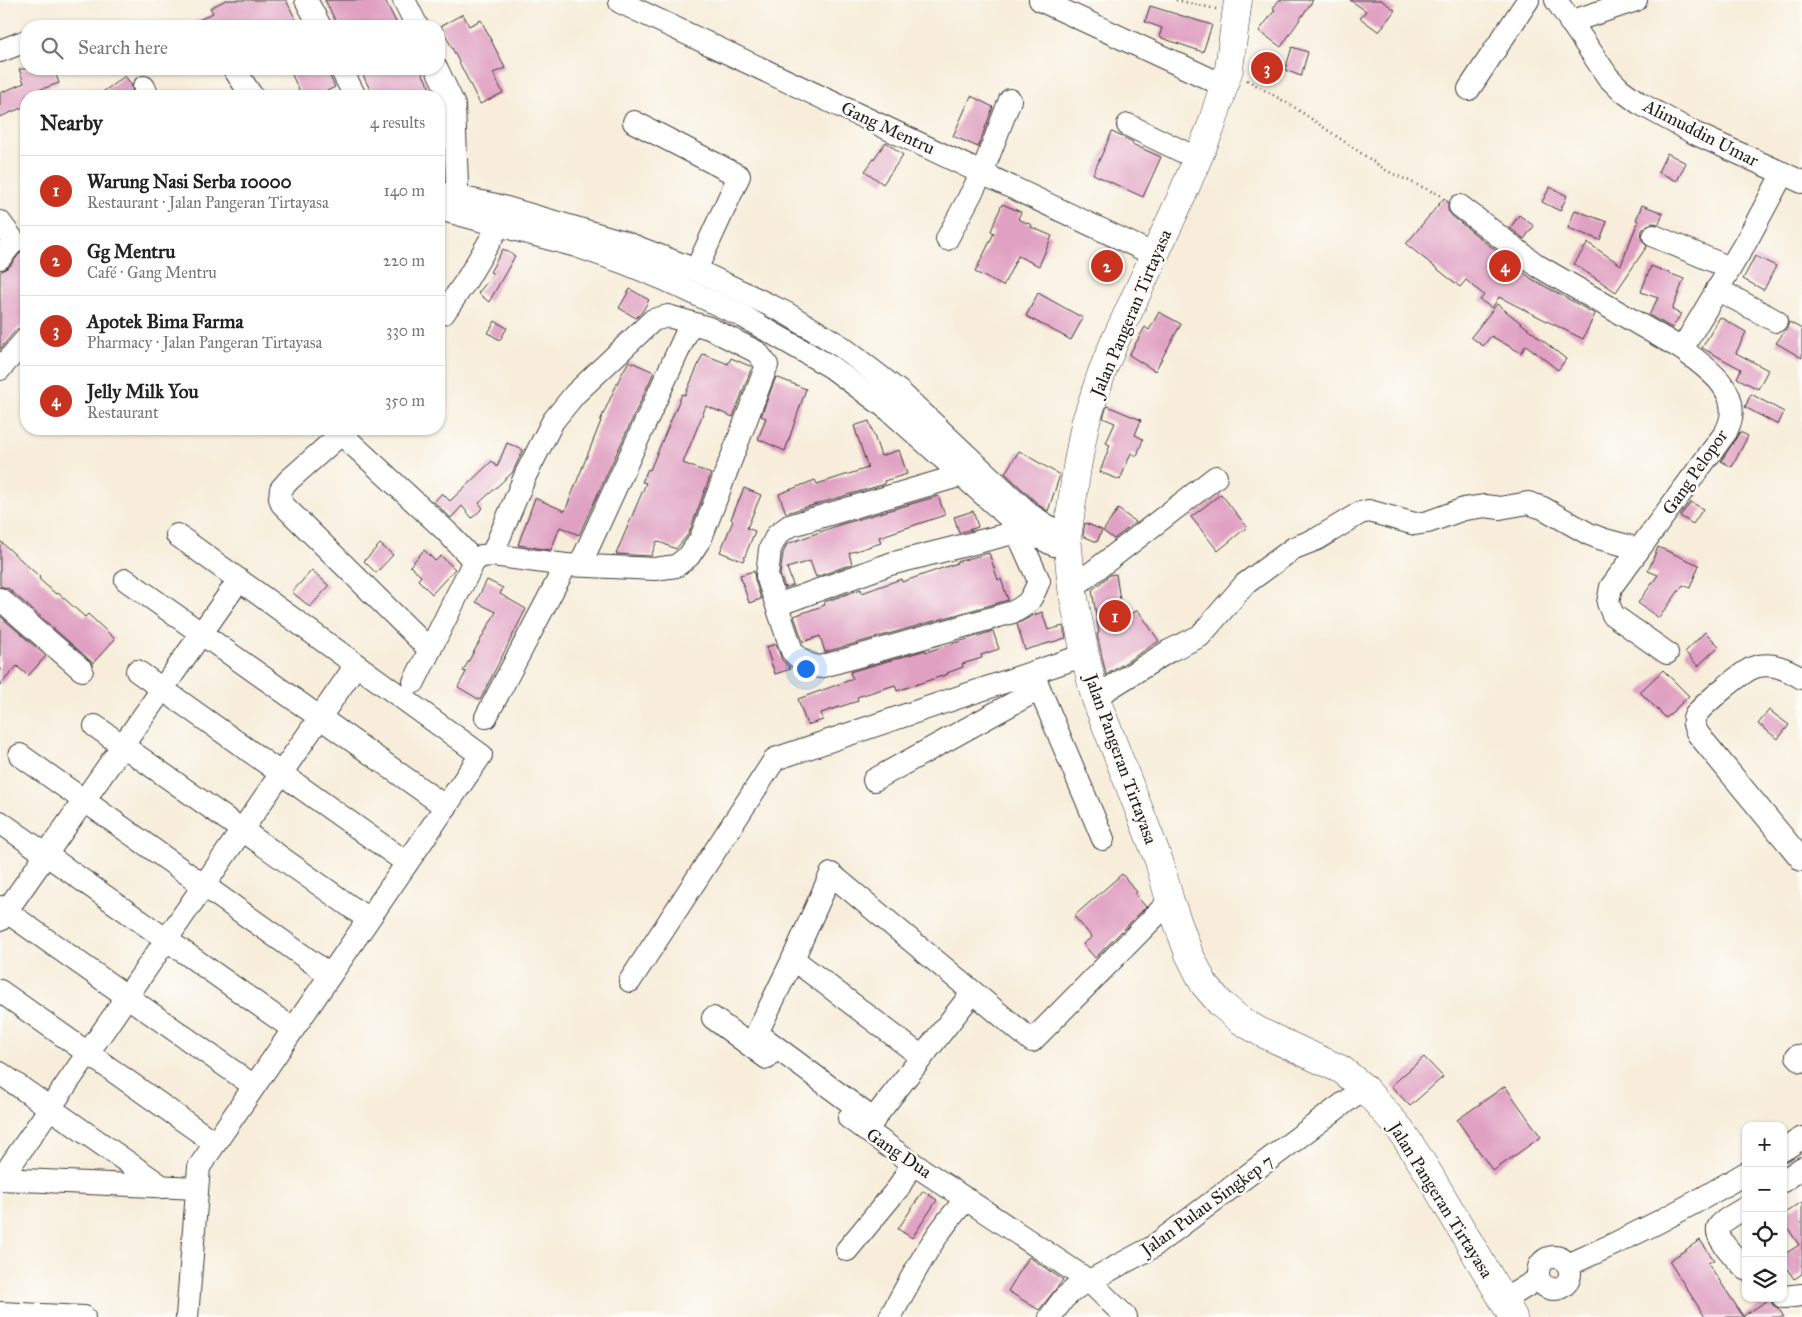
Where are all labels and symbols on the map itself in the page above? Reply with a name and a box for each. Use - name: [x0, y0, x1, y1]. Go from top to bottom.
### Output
- pin: 3: [1251, 49, 1283, 87]
- street label: Alimuddin Umar: [1639, 94, 1763, 172]
- street label: Gang Mentru: [837, 97, 939, 160]
- street label: Jalan Pangeran Tirtayasa: [1085, 226, 1177, 402]
- pin: 2: [1091, 247, 1123, 285]
- pin: 4: [1489, 247, 1521, 285]
- street label: Gang Pelopor: [1658, 425, 1733, 519]
- pin: 1: [1099, 597, 1131, 635]
- your location: [793, 656, 819, 682]
- street label: Jalan Pangeran Tirtayasa: [1078, 669, 1162, 848]
- street label: Jalan Pangeran Tirtayasa: [1382, 1116, 1498, 1283]
- street label: Gang Dua: [862, 1123, 936, 1184]
- street label: Jalan Pulau Singkep 7: [1135, 1150, 1278, 1262]

